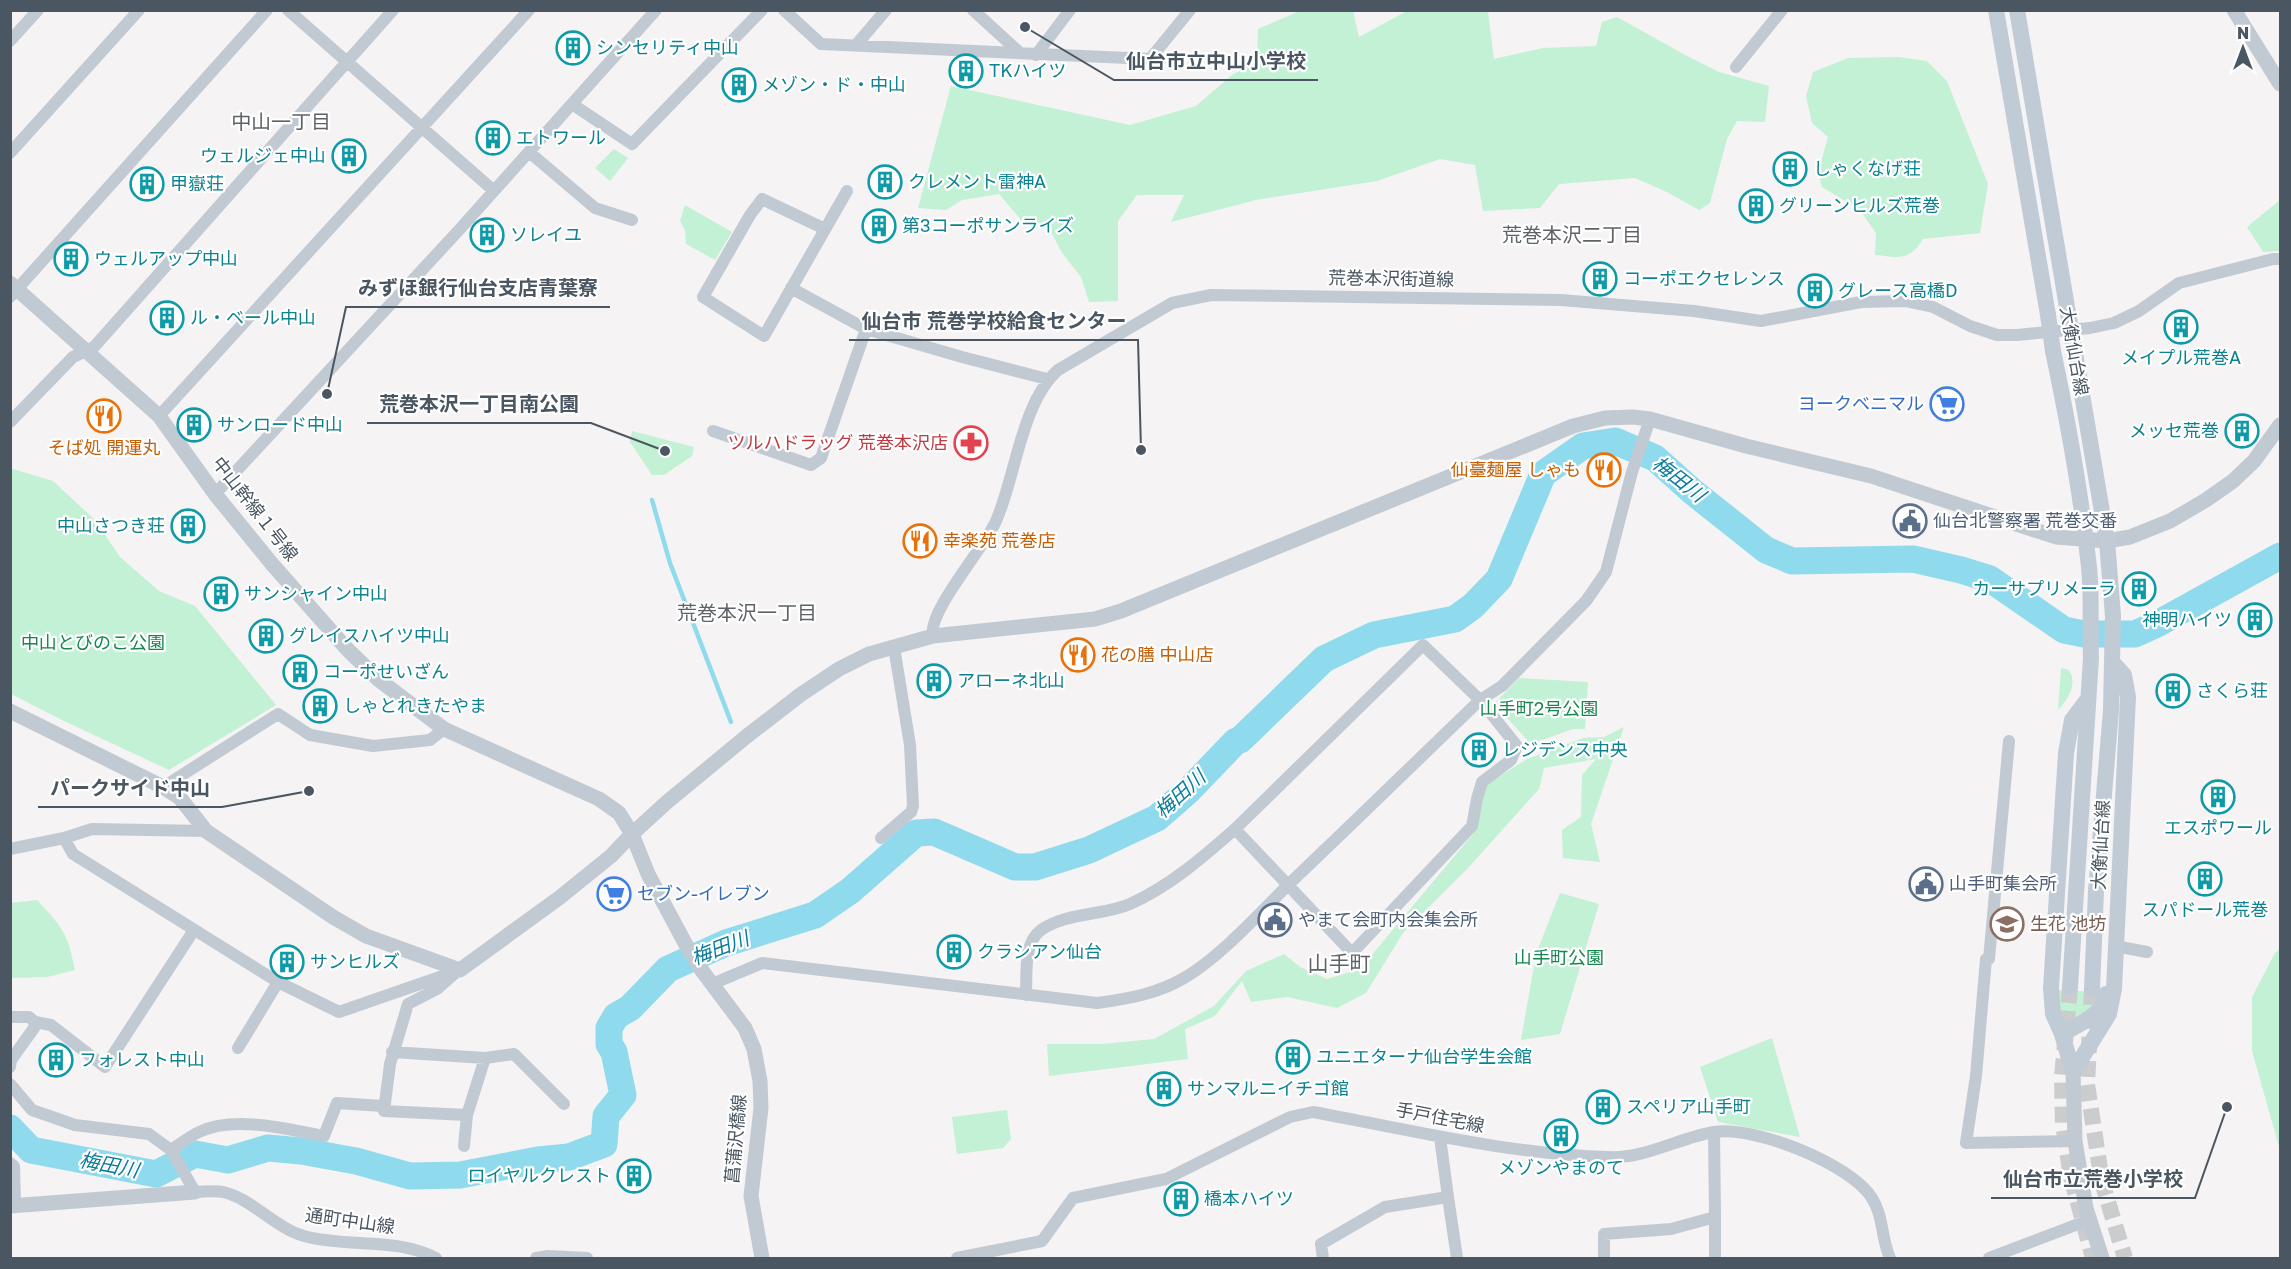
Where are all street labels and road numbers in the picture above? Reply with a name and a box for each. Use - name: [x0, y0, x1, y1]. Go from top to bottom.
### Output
- street label: 荒巻本沢街道線: [1328, 266, 1454, 290]
- street label: 大衡仙台線: [2056, 305, 2094, 397]
- street label: 中山幹線１号線: [208, 452, 303, 565]
- street label: 大衡仙台線: [2087, 799, 2113, 890]
- street label: 菖蒲沢橋線: [720, 1093, 750, 1185]
- street label: 手戸住宅線: [1394, 1098, 1486, 1136]
- street label: 通町中山線: [304, 1203, 396, 1237]

